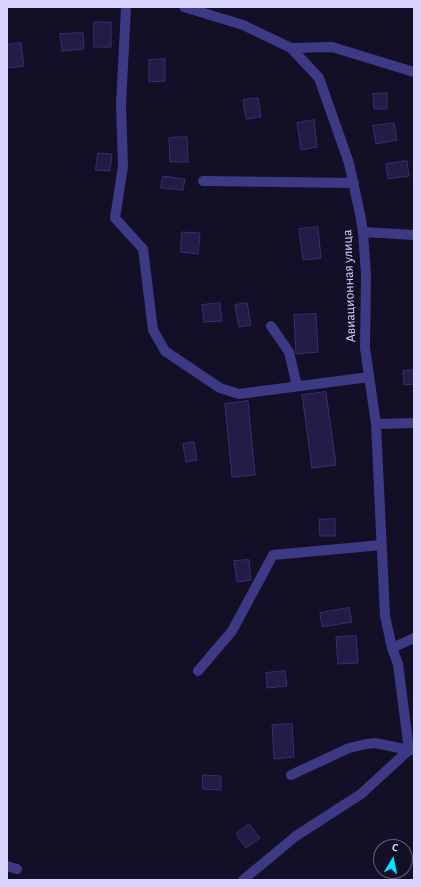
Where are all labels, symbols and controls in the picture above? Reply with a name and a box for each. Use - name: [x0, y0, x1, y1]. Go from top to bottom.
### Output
- street label: Авиационная улица: [339, 229, 359, 343]
- north arrow: [373, 839, 413, 879]
- text: С: [391, 842, 399, 854]

